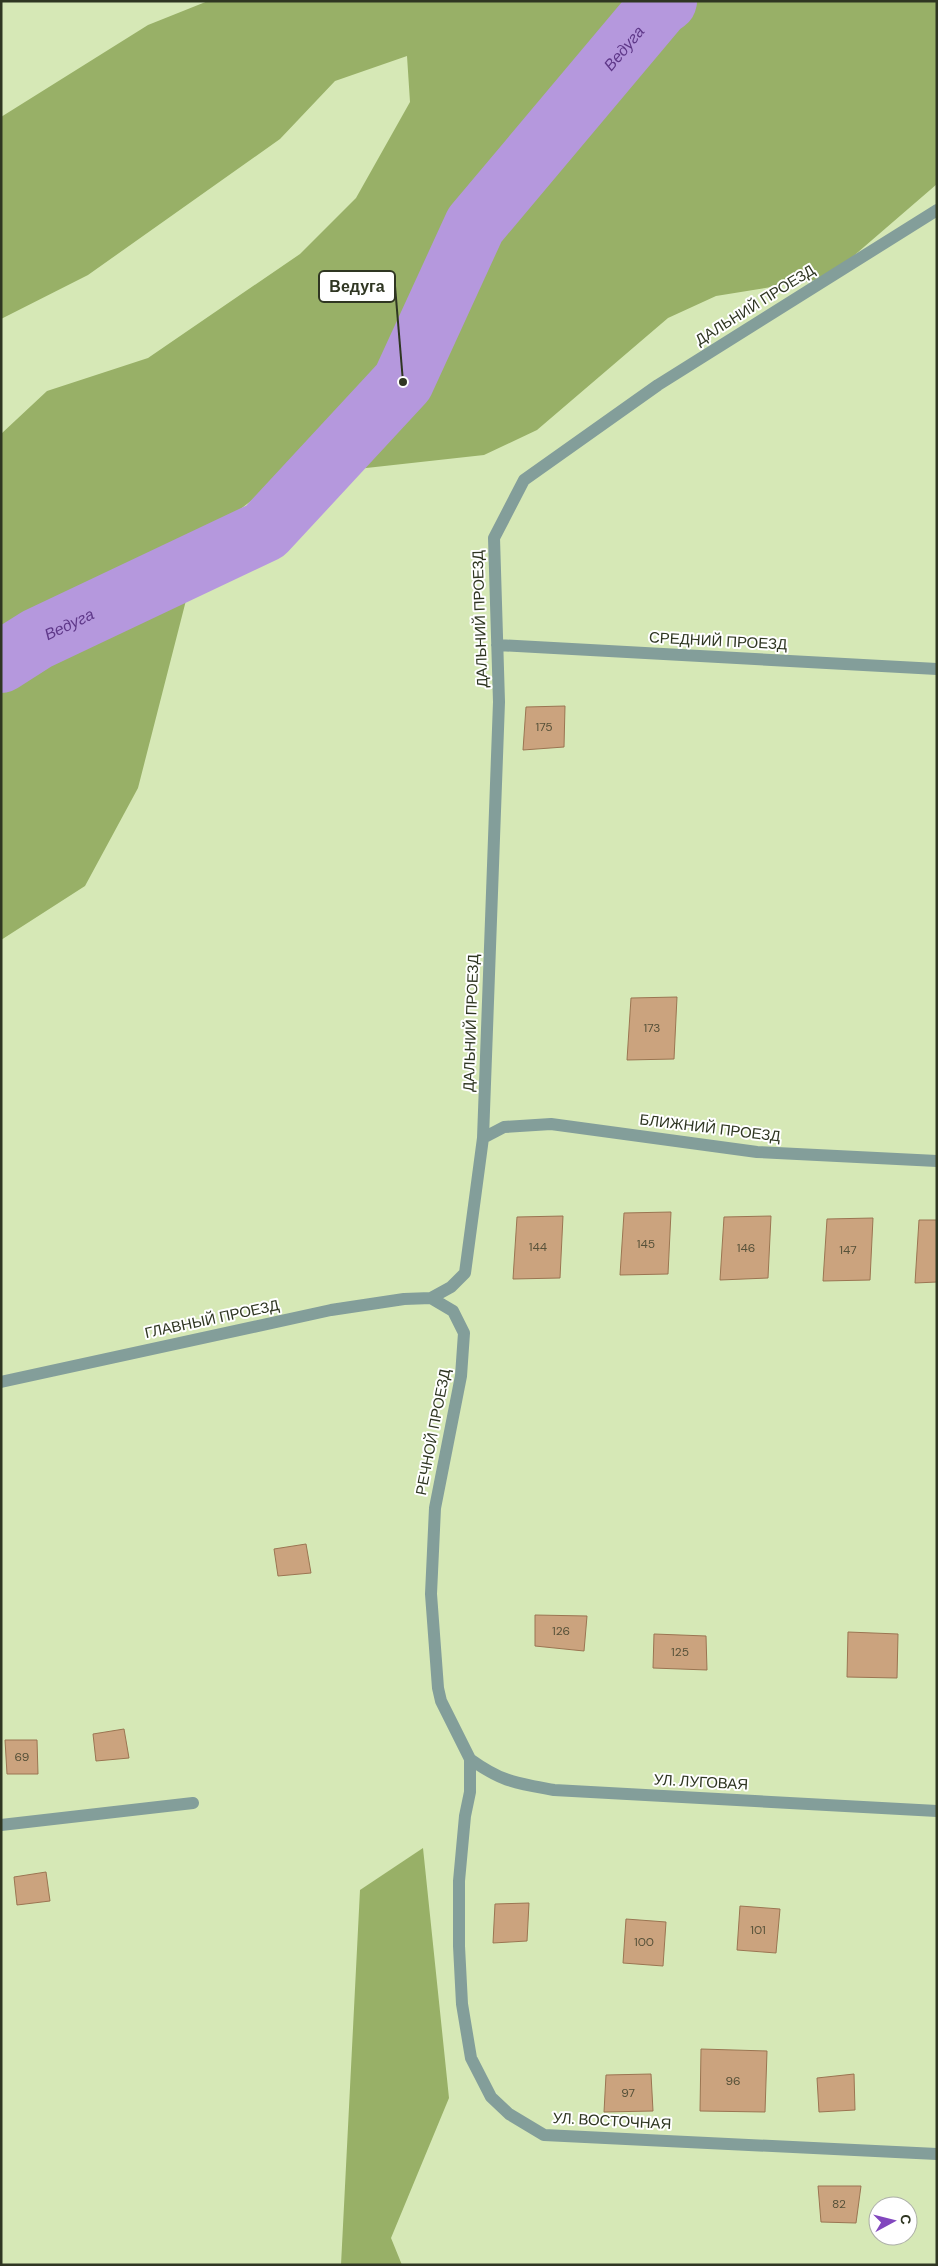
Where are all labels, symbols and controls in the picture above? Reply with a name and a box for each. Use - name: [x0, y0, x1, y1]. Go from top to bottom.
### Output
- water label: Ведуга: [599, 21, 649, 75]
- street label: ДАЛЬНИЙ ПРОЕЗД: [691, 260, 819, 350]
- callout: Ведуга: [319, 271, 395, 302]
- text: Ведуга: [329, 276, 385, 297]
- street label: ДАЛЬНИЙ ПРОЕЗД: [468, 550, 492, 688]
- water label: Ведуга: [41, 603, 97, 645]
- street label: СРЕДНИЙ ПРОЕЗД: [648, 627, 788, 655]
- house number: 175: [535, 719, 553, 735]
- street label: ДАЛЬНИЙ ПРОЕЗД: [459, 954, 483, 1092]
- house number: 173: [644, 1020, 660, 1036]
- street label: БЛИЖНИЙ ПРОЕЗД: [638, 1109, 782, 1147]
- house number: 145: [637, 1236, 655, 1252]
- house number: 144: [529, 1239, 547, 1255]
- house number: 146: [737, 1240, 755, 1256]
- house number: 147: [839, 1242, 857, 1258]
- street label: ГЛАВНЫЙ ПРОЕЗД: [143, 1295, 281, 1343]
- street label: РЕЧНОЙ ПРОЕЗД: [411, 1367, 455, 1497]
- house number: 126: [552, 1623, 570, 1639]
- house number: 125: [671, 1644, 689, 1660]
- house number: 69: [15, 1749, 29, 1765]
- street label: УЛ. ЛУГОВАЯ: [653, 1770, 749, 1794]
- house number: 101: [750, 1922, 766, 1938]
- house number: 100: [634, 1934, 654, 1950]
- house number: 96: [725, 2073, 741, 2089]
- house number: 97: [621, 2085, 635, 2101]
- street label: УЛ. ВОСТОЧНАЯ: [552, 2108, 672, 2134]
- house number: 82: [832, 2196, 846, 2212]
- north arrow: [868, 2196, 918, 2246]
- text: С: [896, 2213, 915, 2226]

